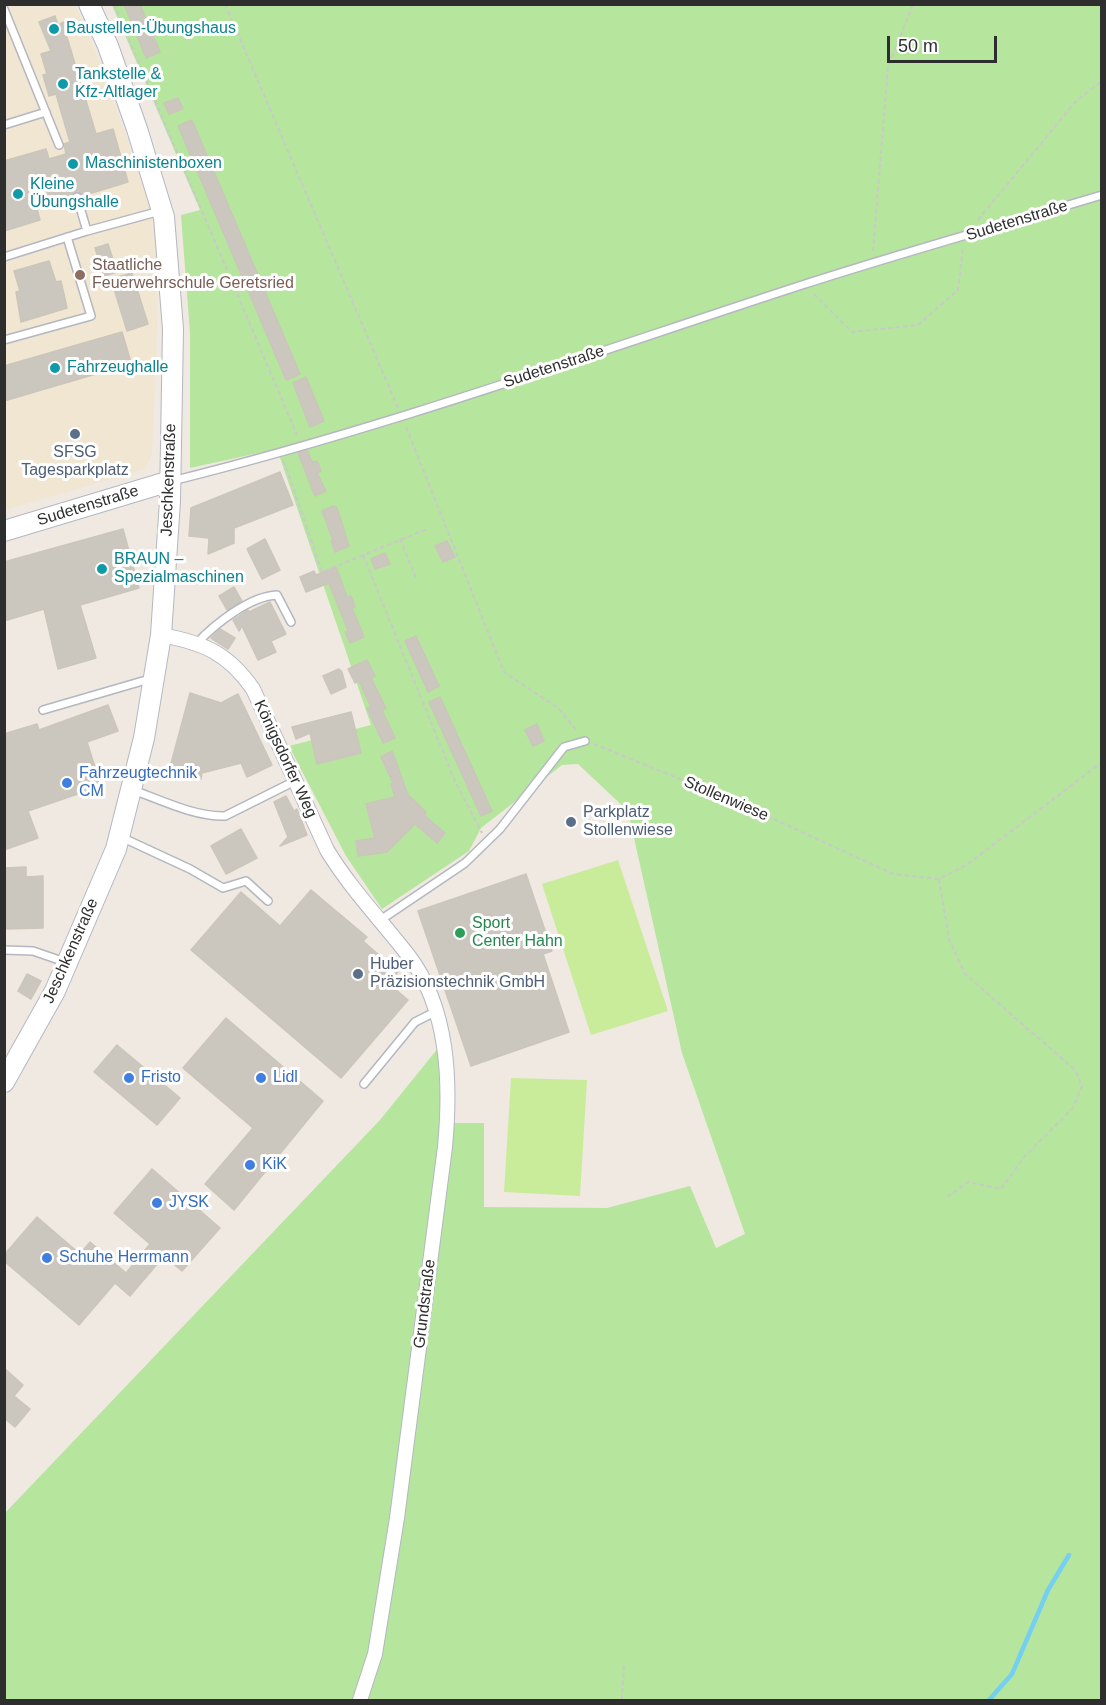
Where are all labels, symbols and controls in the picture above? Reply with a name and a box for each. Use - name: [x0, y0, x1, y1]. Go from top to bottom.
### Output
- place label: Baustellen-Übungshaus: [66, 19, 236, 39]
- marker: Baustellen-Übungshaus: [47, 22, 61, 36]
- scale bar: [890, 24, 1000, 62]
- text: 50 m: [898, 36, 938, 56]
- place label: Tankstelle & Kfz-Altlager: [75, 65, 161, 103]
- marker: Tankstelle & Kfz-Altlager: [56, 77, 70, 91]
- place label: Maschinistenboxen: [85, 154, 222, 174]
- marker: Maschinistenboxen: [66, 157, 80, 171]
- place label: Kleine Übungshalle: [30, 175, 119, 213]
- marker: Kleine Übungshalle: [11, 187, 25, 201]
- street label: Sudetenstraße: [964, 196, 1070, 246]
- place label: Staatliche Feuerwehrschule Geretsried: [92, 256, 294, 294]
- marker: Staatliche Feuerwehrschule Geretsried: [73, 268, 87, 282]
- street label: Sudetenstraße: [501, 342, 607, 392]
- place label: Fahrzeughalle: [67, 358, 168, 378]
- marker: Fahrzeughalle: [48, 361, 62, 375]
- street label: Jeschkenstraße: [157, 423, 181, 537]
- marker: SFSG Tagesparkplatz: [68, 427, 82, 441]
- place label: SFSG Tagesparkplatz: [21, 443, 129, 481]
- street label: Sudetenstraße: [35, 481, 141, 531]
- place label: BRAUN – Spezialmaschinen: [114, 550, 244, 588]
- marker: BRAUN – Spezialmaschinen: [95, 562, 109, 576]
- street label: Königsdorfer Weg: [249, 697, 321, 821]
- place label: Fahrzeugtechnik CM: [79, 764, 197, 802]
- street label: Stollenwiese: [681, 773, 771, 825]
- marker: Fahrzeugtechnik CM: [60, 776, 74, 790]
- place label: Parkplatz Stollenwiese: [583, 803, 673, 841]
- marker: Parkplatz Stollenwiese: [564, 815, 578, 829]
- street label: Jeschkenstraße: [39, 896, 103, 1006]
- place label: Sport Center Hahn: [472, 914, 563, 952]
- marker: Sport Center Hahn: [453, 926, 467, 940]
- place label: Huber Präzisionstechnik GmbH: [370, 955, 545, 993]
- marker: Huber Präzisionstechnik GmbH: [351, 967, 365, 981]
- place label: Fristo: [141, 1068, 181, 1088]
- place label: Lidl: [273, 1068, 298, 1088]
- marker: Fristo: [122, 1071, 136, 1085]
- marker: Lidl: [254, 1071, 268, 1085]
- place label: KiK: [262, 1155, 287, 1175]
- marker: KiK: [243, 1158, 257, 1172]
- place label: JYSK: [169, 1193, 209, 1213]
- marker: JYSK: [150, 1196, 164, 1210]
- place label: Schuhe Herrmann: [59, 1248, 189, 1268]
- marker: Schuhe Herrmann: [40, 1251, 54, 1265]
- street label: Grundstraße: [410, 1258, 440, 1350]

